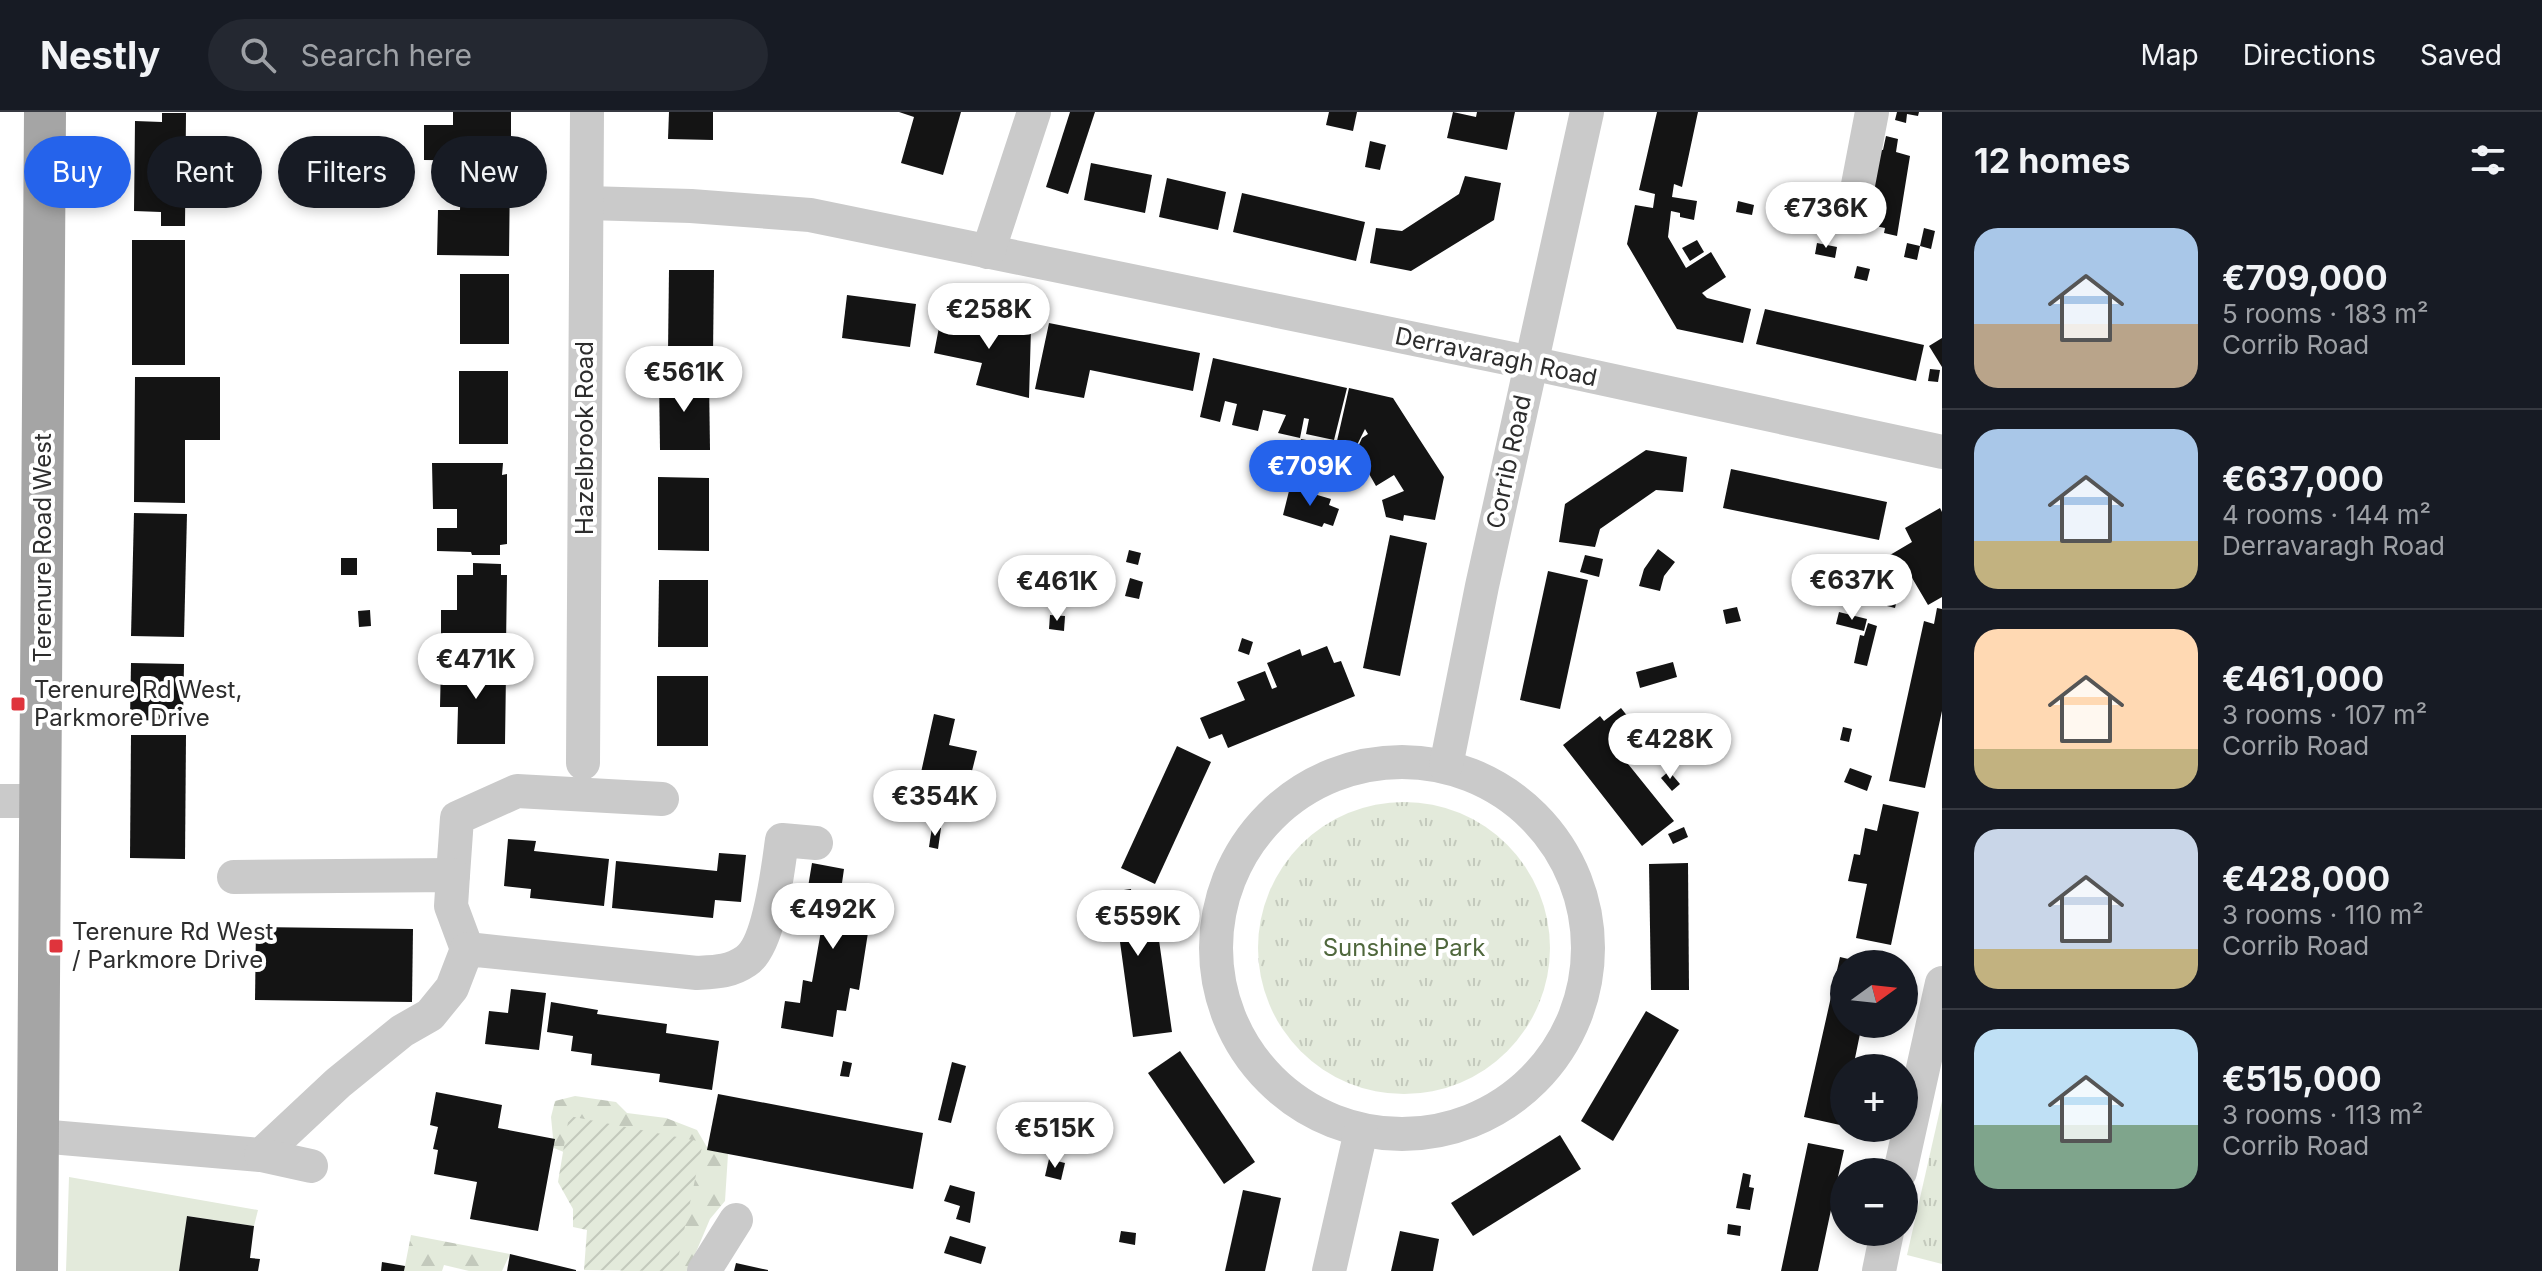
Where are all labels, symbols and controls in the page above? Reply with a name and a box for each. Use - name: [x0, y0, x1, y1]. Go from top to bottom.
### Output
- search box: [208, 19, 768, 91]
- text: Nestly: [40, 32, 160, 78]
- icon: search: [236, 33, 280, 77]
- text: Search here: [300, 37, 472, 73]
- text: Map: [2140, 38, 2199, 72]
- text: Directions: [2243, 38, 2376, 72]
- text: Saved: [2420, 38, 2502, 72]
- chip: Buy: [24, 136, 131, 208]
- chip: Rent: [147, 136, 262, 208]
- chip: Filters: [278, 136, 415, 208]
- chip: New: [431, 136, 547, 208]
- icon: filters: [2466, 138, 2510, 182]
- text: 12 homes: [1974, 140, 2130, 181]
- pin: €736K: [1770, 182, 1882, 250]
- text: €736K: [1784, 192, 1868, 223]
- text: €709,000: [2222, 257, 2388, 298]
- icon: home: [2038, 260, 2134, 356]
- pin: €258K: [933, 283, 1045, 351]
- text: €258K: [946, 293, 1032, 324]
- text: 5 rooms · 183 m²: [2222, 298, 2429, 329]
- street label: Derravaragh Road: [1392, 321, 1600, 392]
- text: Corrib Road: [2222, 329, 2369, 360]
- street label: Hazelbrook Road: [570, 341, 599, 535]
- pin: €561K: [628, 346, 740, 414]
- text: €561K: [643, 356, 725, 387]
- street label: Corrib Road: [1480, 392, 1537, 531]
- street label: Terenure Road West: [28, 433, 57, 663]
- pin: €709K: [1254, 440, 1366, 508]
- text: €709K: [1267, 450, 1353, 481]
- text: €637,000: [2222, 458, 2384, 499]
- icon: home: [2038, 461, 2134, 557]
- text: 4 rooms · 144 m²: [2222, 499, 2431, 530]
- text: Derravaragh Road: [2222, 530, 2445, 561]
- pin: €637K: [1796, 554, 1908, 622]
- pin: €461K: [1001, 555, 1113, 623]
- text: €637K: [1809, 564, 1895, 595]
- text: €461K: [1016, 565, 1098, 596]
- pin: €471K: [420, 633, 532, 701]
- text: €471K: [436, 643, 516, 674]
- text: €461,000: [2222, 658, 2384, 699]
- icon: home: [2038, 661, 2134, 757]
- place label: Terenure Rd West, Parkmore Drive: [34, 675, 242, 732]
- marker: Terenure Rd West, Parkmore Drive: [9, 695, 27, 713]
- text: 3 rooms · 107 m²: [2222, 699, 2427, 730]
- pin: €428K: [1614, 713, 1726, 781]
- text: €428K: [1626, 723, 1714, 754]
- text: Corrib Road: [2222, 730, 2369, 761]
- pin: €354K: [879, 770, 991, 838]
- text: €354K: [891, 780, 979, 811]
- text: €428,000: [2222, 858, 2390, 899]
- icon: home: [2038, 861, 2134, 957]
- pin: €492K: [777, 883, 889, 951]
- pin: €559K: [1082, 890, 1194, 958]
- text: €492K: [789, 893, 877, 924]
- text: 3 rooms · 110 m²: [2222, 899, 2424, 930]
- text: €559K: [1095, 900, 1181, 931]
- place label: Terenure Rd West / Parkmore Drive: [72, 917, 274, 974]
- text: Corrib Road: [2222, 930, 2369, 961]
- park label: Sunshine Park: [1323, 933, 1485, 962]
- marker: Terenure Rd West / Parkmore Drive: [47, 937, 65, 955]
- north arrow: [1830, 950, 1918, 1038]
- map controls: [1830, 950, 1918, 1246]
- button: +: [1830, 1054, 1918, 1142]
- text: €515,000: [2222, 1058, 2382, 1099]
- icon: home: [2038, 1061, 2134, 1157]
- text: 3 rooms · 113 m²: [2222, 1099, 2423, 1130]
- pin: €515K: [999, 1102, 1111, 1170]
- text: €515K: [1015, 1112, 1095, 1143]
- text: Corrib Road: [2222, 1130, 2369, 1161]
- button: −: [1830, 1158, 1918, 1246]

